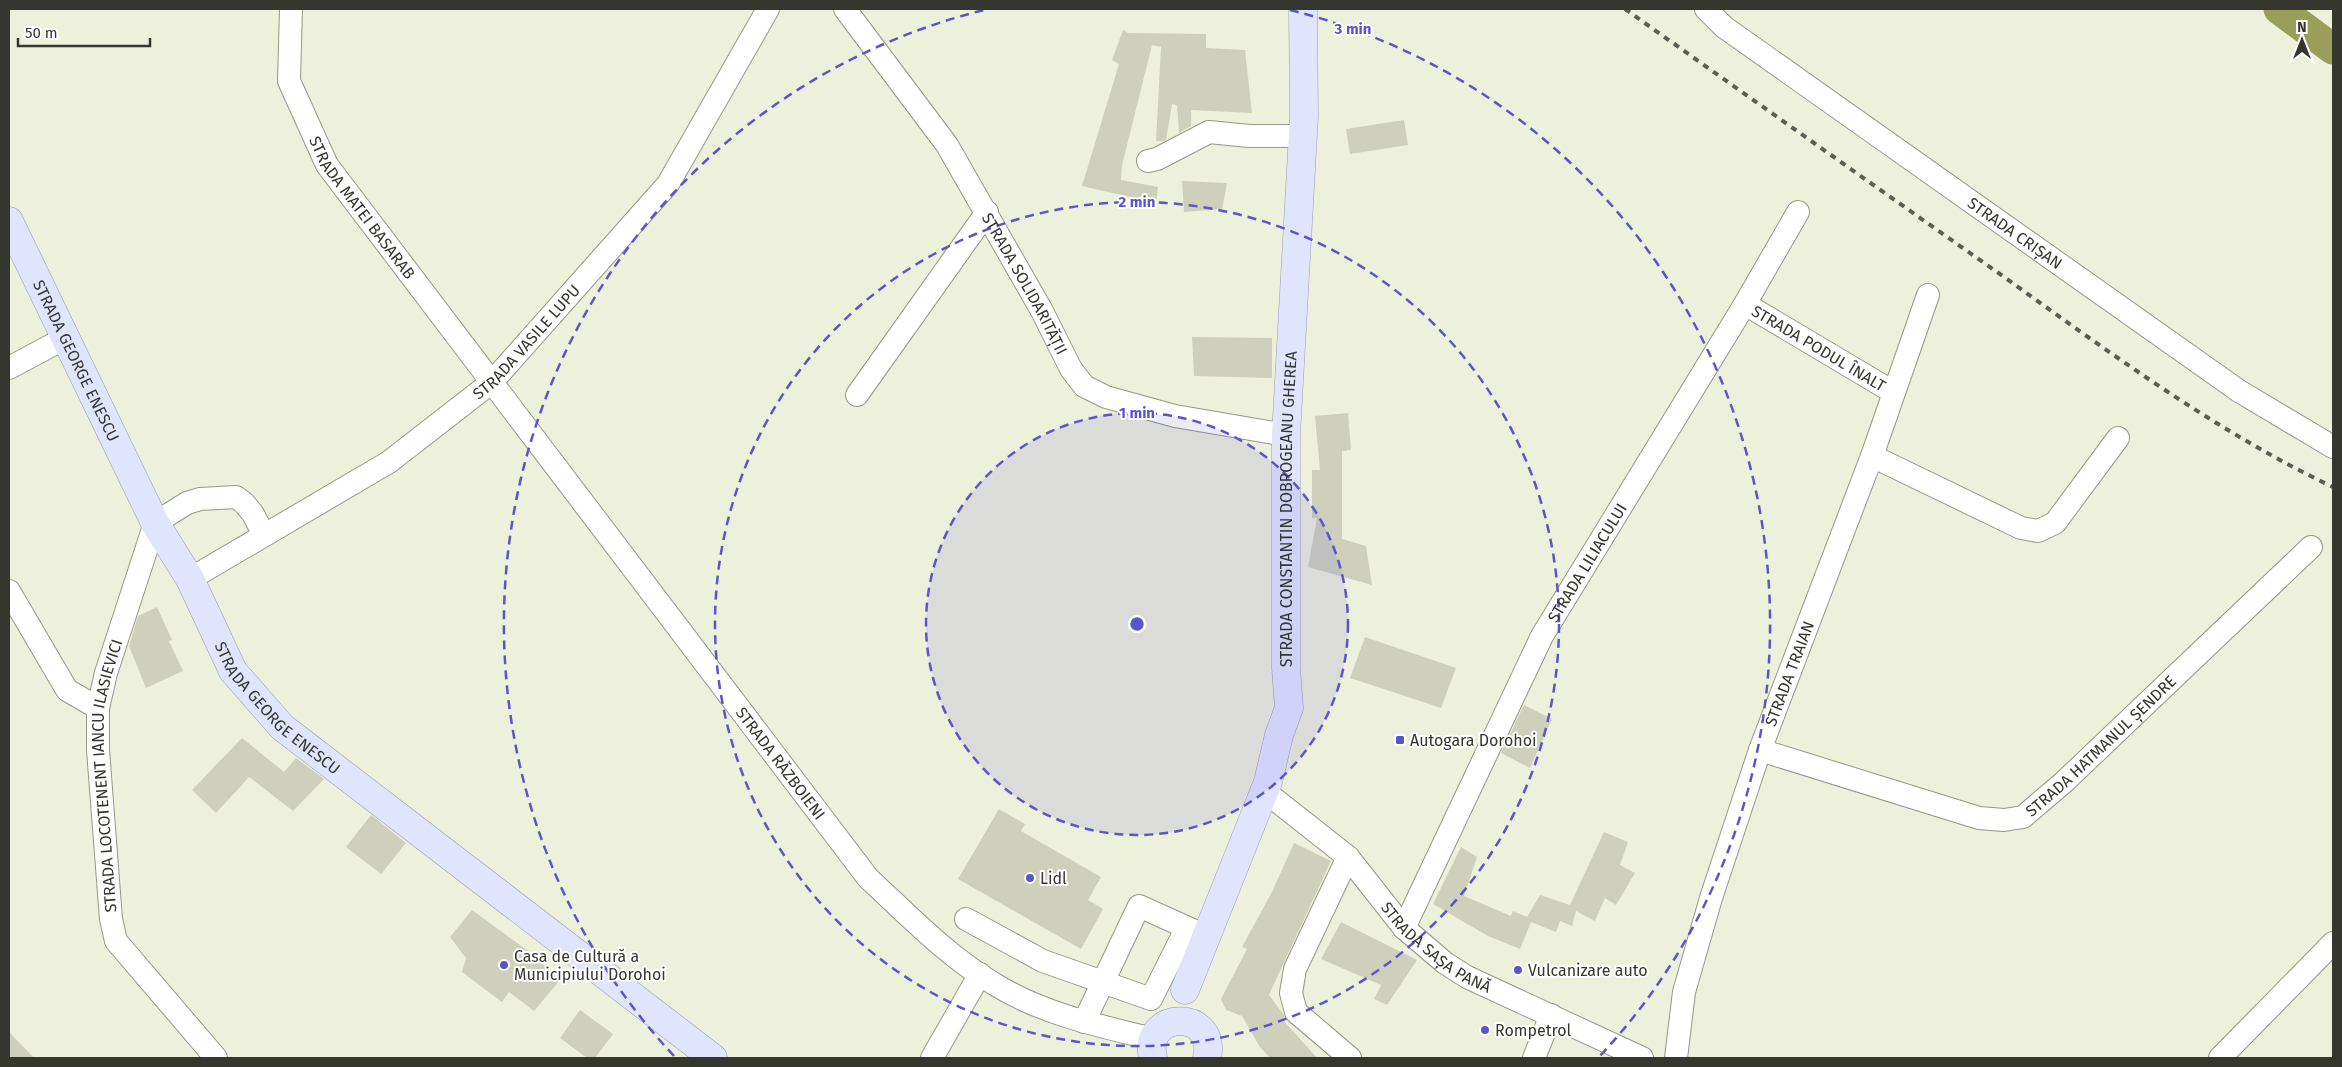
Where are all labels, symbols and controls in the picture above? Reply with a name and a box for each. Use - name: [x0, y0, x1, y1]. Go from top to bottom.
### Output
- scale bar: [18, 15, 150, 47]
- north arrow: [2277, 15, 2327, 65]
- text: N: [2297, 19, 2307, 36]
- text: 3 min: [1334, 20, 1371, 38]
- text: 50 m: [25, 24, 58, 42]
- street label: STRADA MATEI BASARAB: [306, 133, 420, 283]
- text: 2 min: [1119, 193, 1155, 211]
- street label: STRADA CRIȘAN: [1964, 193, 2066, 273]
- street label: STRADA SOLIDARITĂȚII: [978, 209, 1072, 357]
- street label: STRADA GEORGE ENESCU: [29, 277, 124, 444]
- street label: STRADA VASILE LUPU: [469, 280, 584, 403]
- street label: STRADA PODUL ÎNALT: [1749, 301, 1890, 395]
- street label: STRADA CONSTANTIN DOBROGEANU GHEREA: [1277, 350, 1300, 667]
- text: 1 min: [1119, 404, 1155, 422]
- street label: STRADA LILIACULUI: [1543, 500, 1630, 625]
- centre of rings: [1128, 615, 1146, 633]
- street label: STRADA TRAIAN: [1760, 618, 1818, 729]
- street label: STRADA LOCOTENENT IANCU ILASIEVICI: [89, 637, 126, 913]
- street label: STRADA GEORGE ENESCU: [211, 638, 344, 778]
- street label: STRADA HATMANUL ȘENDRE: [2021, 671, 2180, 820]
- street label: STRADA RĂZBOIENI: [732, 703, 830, 823]
- place label: Autogara Dorohoi: [1410, 731, 1537, 750]
- marker: Autogara Dorohoi: [1394, 734, 1406, 746]
- place label: Lidl: [1040, 869, 1067, 888]
- marker: Lidl: [1024, 872, 1036, 884]
- street label: STRADA SAȘA PANĂ: [1377, 898, 1495, 997]
- place label: Casa de Cultură a Municipiului Dorohoi: [514, 947, 666, 984]
- marker: Casa de Cultură a Municipiului Dorohoi: [498, 959, 510, 971]
- place label: Vulcanizare auto: [1528, 961, 1648, 980]
- marker: Vulcanizare auto: [1512, 964, 1524, 976]
- place label: Rompetrol: [1495, 1021, 1572, 1040]
- marker: Rompetrol: [1479, 1024, 1491, 1036]

